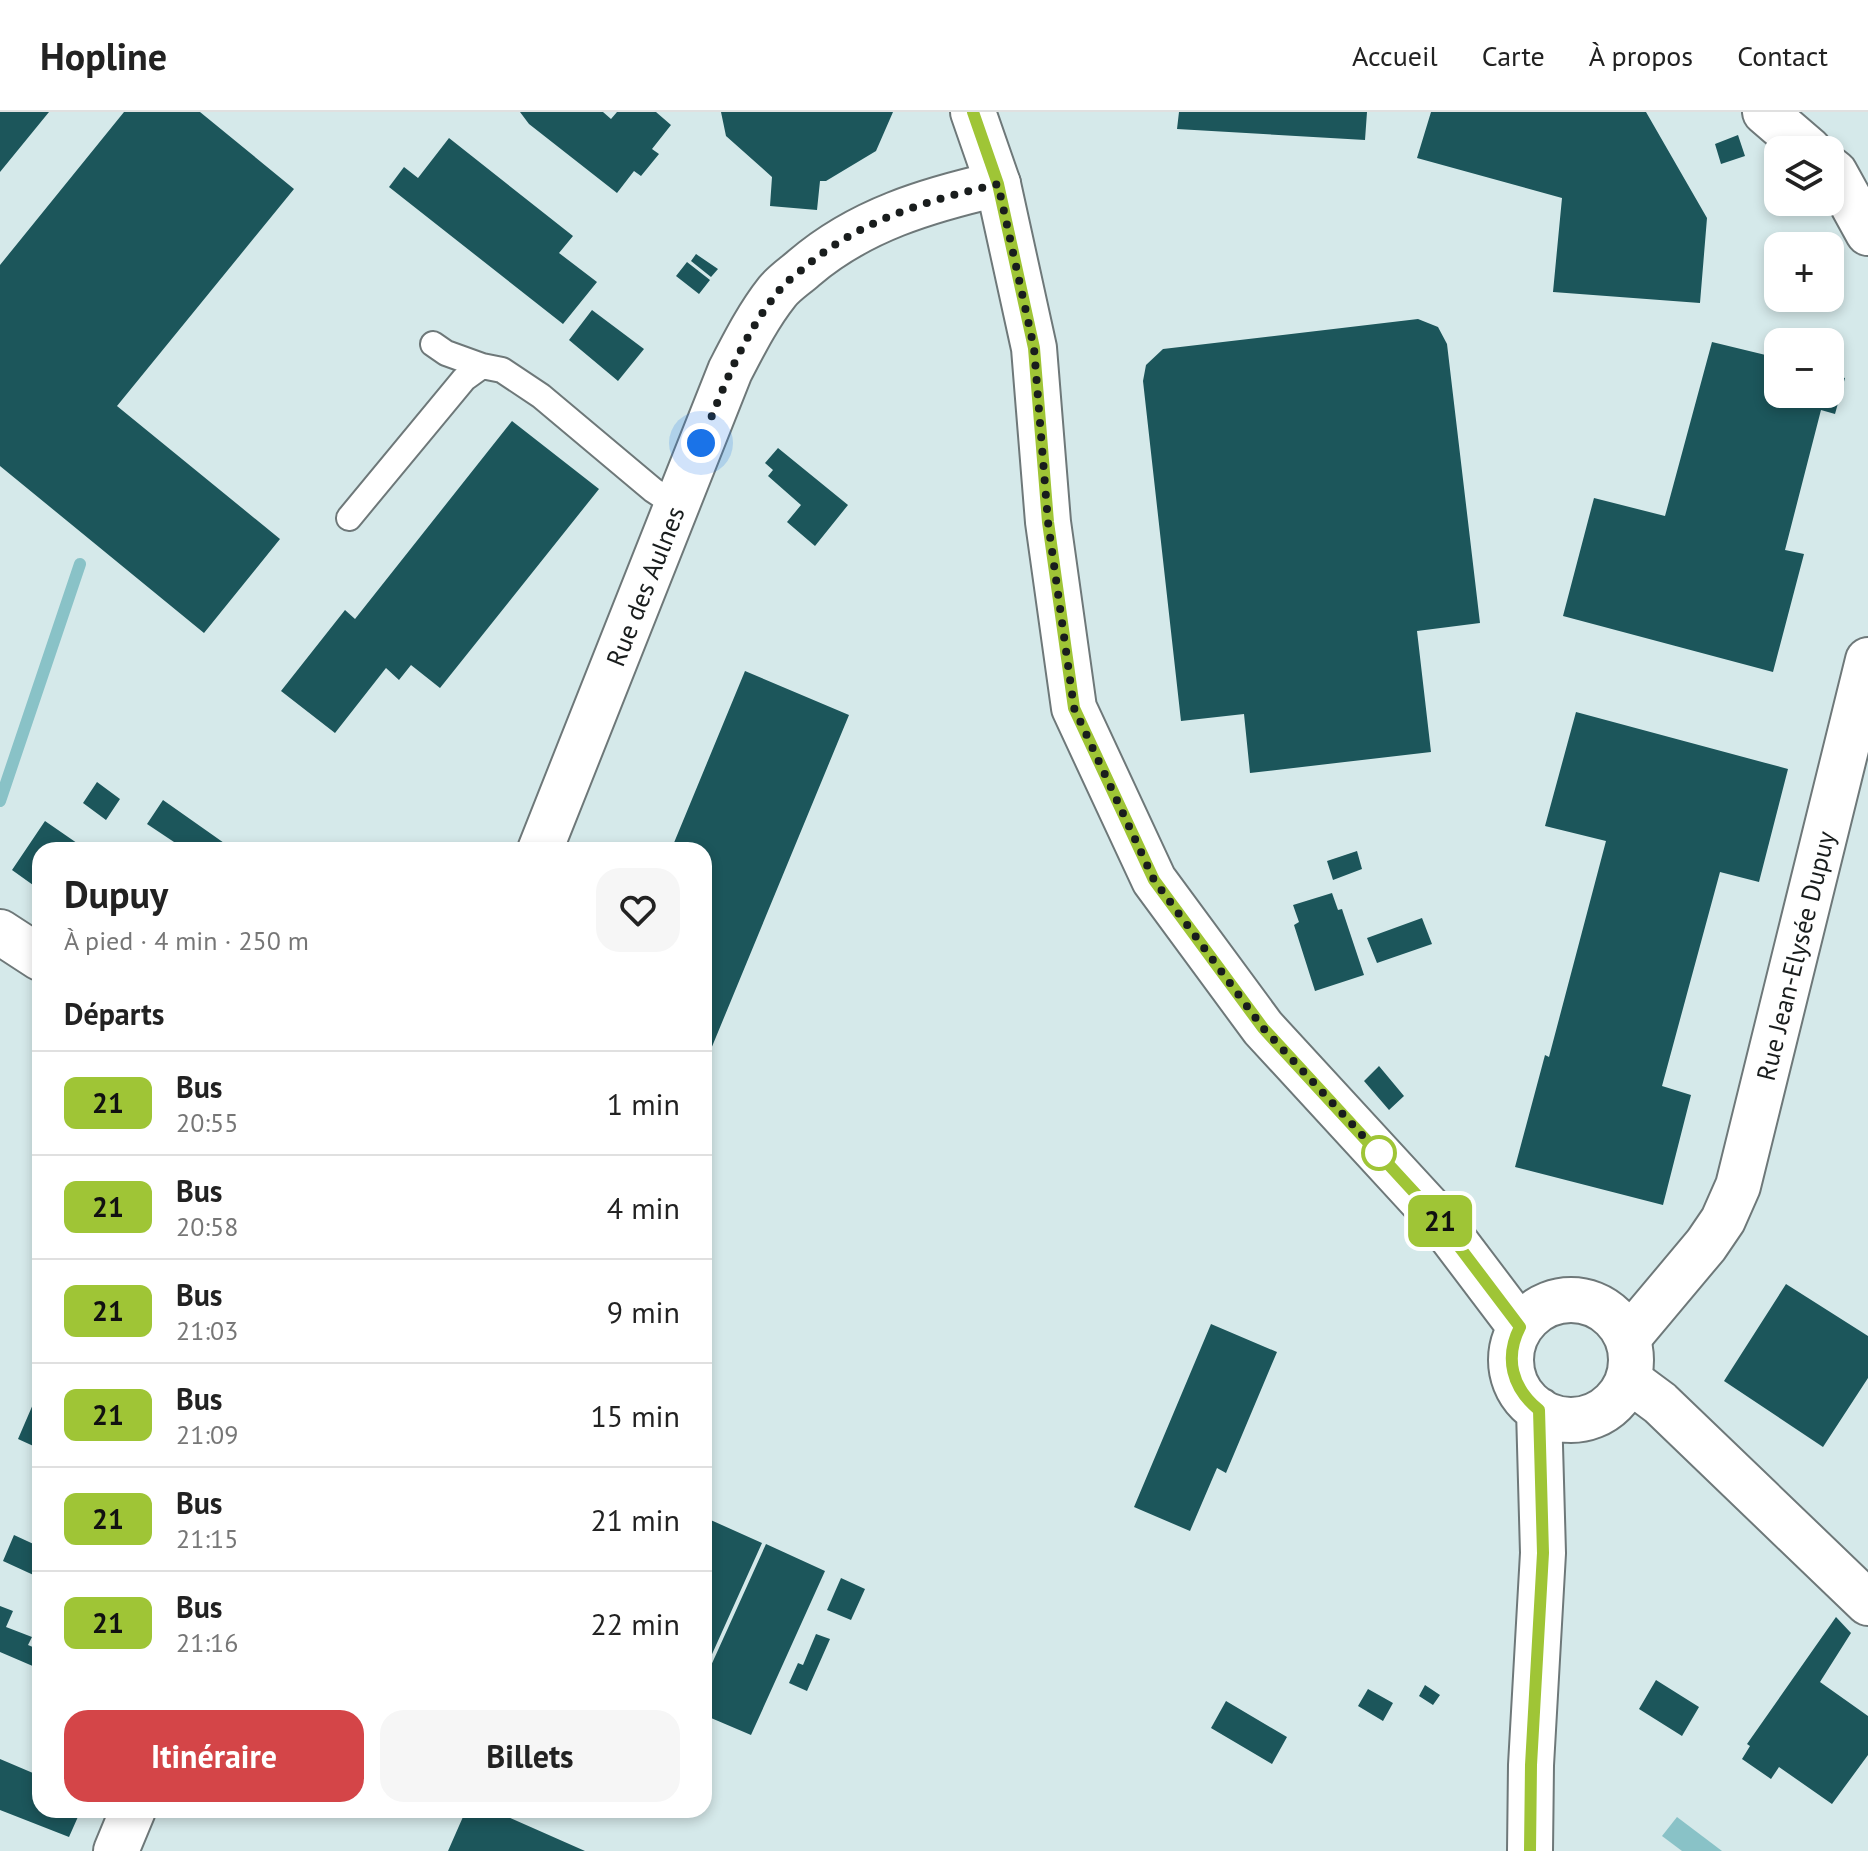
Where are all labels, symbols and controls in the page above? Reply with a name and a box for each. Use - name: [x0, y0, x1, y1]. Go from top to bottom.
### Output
- text: Hopline: [40, 31, 167, 80]
- text: Accueil: [1352, 37, 1438, 74]
- text: Carte: [1482, 37, 1545, 74]
- text: À propos: [1589, 37, 1693, 74]
- text: Contact: [1737, 37, 1828, 74]
- map controls: [1764, 136, 1844, 408]
- button: layers: [1764, 136, 1844, 216]
- button: +: [1764, 232, 1844, 312]
- button: −: [1764, 328, 1844, 408]
- your location: [681, 423, 721, 463]
- street label: Rue des Aulnes: [598, 501, 691, 671]
- street label: Rue Jean-Elysée Dupuy: [1748, 828, 1842, 1084]
- button: heart: [596, 868, 680, 952]
- text: Dupuy: [64, 869, 168, 918]
- text: À pied · 4 min · 250 m: [64, 924, 309, 957]
- text: Départs: [64, 994, 164, 1033]
- text: Bus: [176, 1067, 223, 1106]
- text: 21: [92, 1084, 124, 1121]
- text: 1 min: [607, 1084, 680, 1123]
- text: 20:55: [176, 1106, 238, 1139]
- unlabelled marker: [1362, 1136, 1396, 1170]
- text: Bus: [176, 1171, 223, 1210]
- text: 21: [92, 1188, 124, 1225]
- text: 4 min: [607, 1188, 680, 1227]
- line badge: 21: [1404, 1195, 1476, 1247]
- text: 21: [1424, 1202, 1456, 1239]
- text: 20:58: [176, 1210, 238, 1243]
- text: Bus: [176, 1275, 223, 1314]
- text: 21: [92, 1292, 124, 1329]
- text: 9 min: [607, 1292, 680, 1331]
- text: 21:03: [176, 1314, 238, 1347]
- text: Bus: [176, 1379, 223, 1418]
- text: 21: [92, 1396, 124, 1433]
- text: 15 min: [590, 1396, 680, 1435]
- text: 21:09: [176, 1418, 238, 1451]
- text: Bus: [176, 1483, 223, 1522]
- text: 21: [92, 1500, 124, 1537]
- text: 21 min: [590, 1500, 680, 1539]
- text: 21:15: [176, 1522, 238, 1555]
- text: Bus: [176, 1587, 223, 1626]
- text: 21: [92, 1604, 124, 1641]
- text: 22 min: [590, 1604, 680, 1643]
- text: 21:16: [176, 1626, 238, 1659]
- button: Itinéraire: [64, 1710, 364, 1802]
- button: Billets: [380, 1710, 680, 1802]

